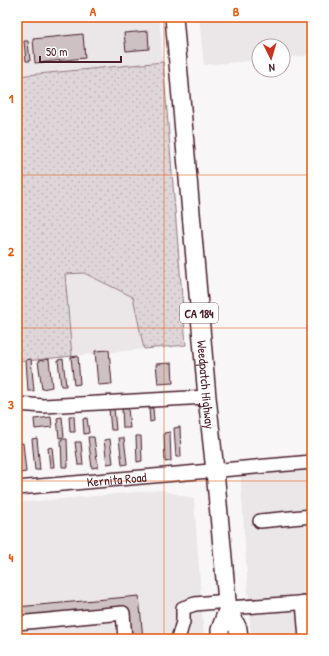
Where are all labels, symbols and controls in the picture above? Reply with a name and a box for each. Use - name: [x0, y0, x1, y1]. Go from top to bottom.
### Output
- text: A: [90, 2, 97, 20]
- text: B: [233, 2, 240, 20]
- scale bar: [40, 38, 121, 64]
- north arrow: [251, 38, 291, 78]
- text: 50 m: [46, 43, 67, 60]
- text: N: [268, 61, 275, 75]
- text: 1: [9, 89, 14, 107]
- text: 2: [8, 242, 15, 260]
- road number: CA 184: [180, 303, 218, 323]
- street label: Weedpatch Highway: [193, 339, 219, 430]
- text: 3: [8, 395, 14, 413]
- street label: Kernita Road: [86, 468, 147, 491]
- text: 4: [9, 548, 14, 566]

